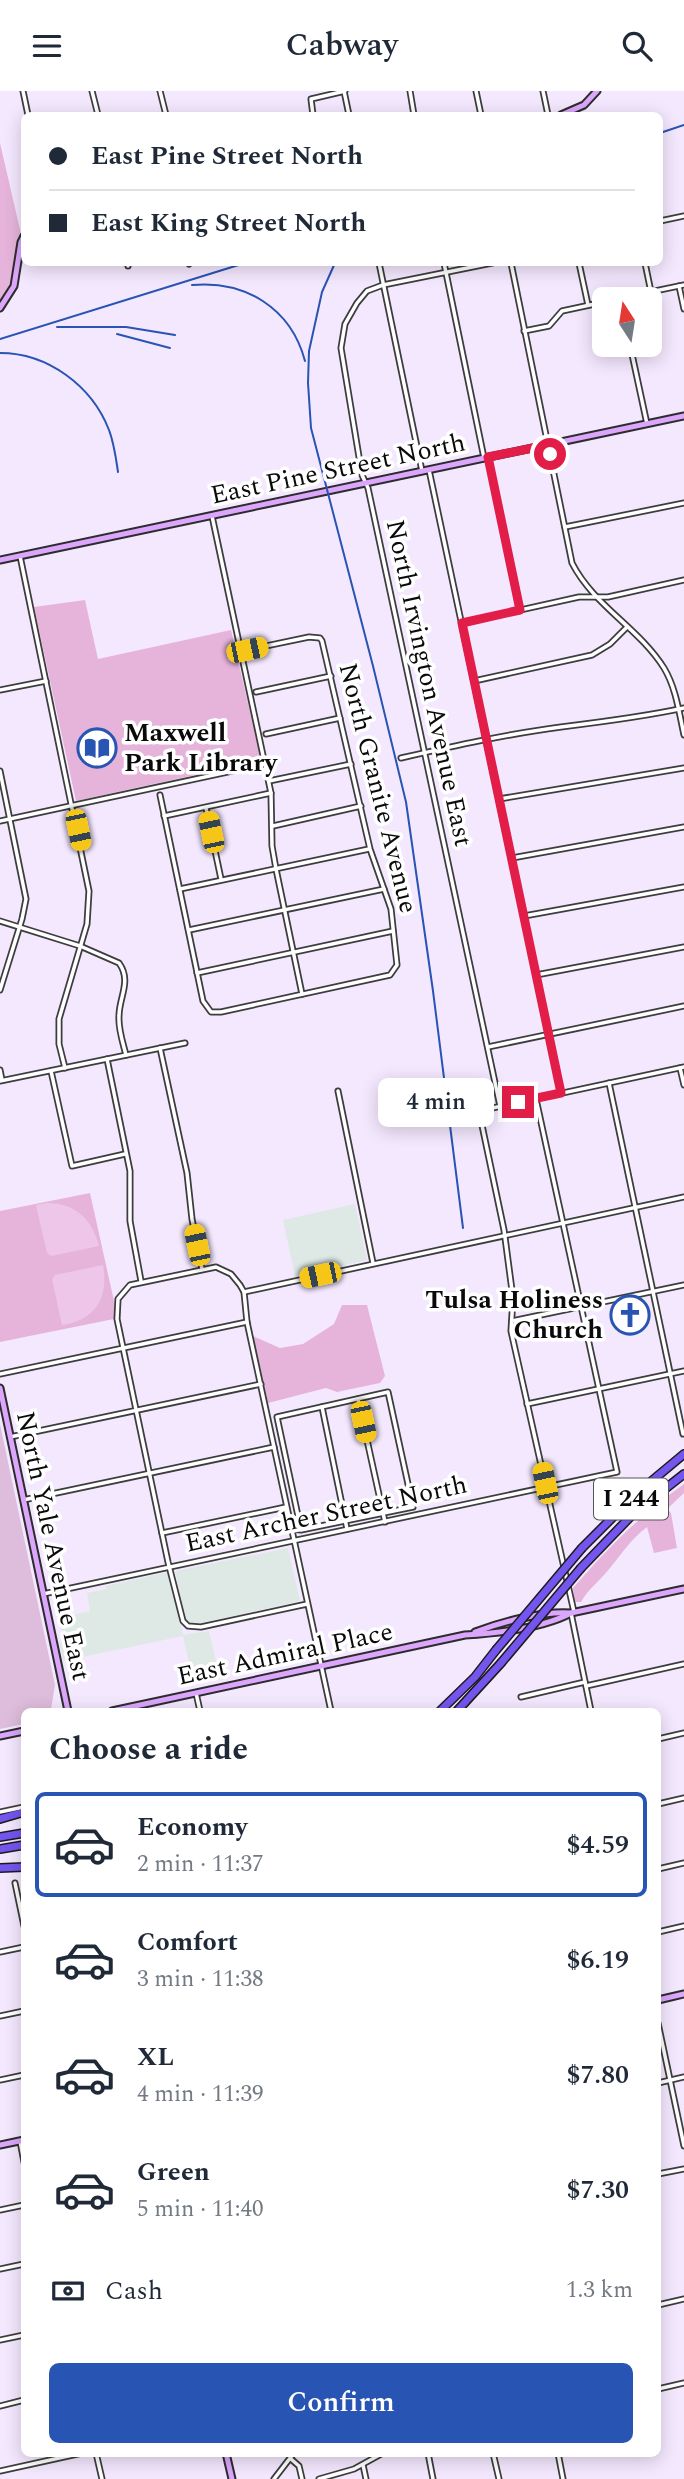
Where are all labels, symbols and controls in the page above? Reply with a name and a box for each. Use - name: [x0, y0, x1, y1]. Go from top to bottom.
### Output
- text: Cabway: [286, 21, 398, 70]
- icon: menu: [28, 27, 66, 65]
- icon: search: [618, 27, 656, 65]
- text: East Pine Street North: [91, 136, 363, 176]
- text: East King Street North: [91, 203, 366, 243]
- north arrow: [592, 287, 662, 357]
- map controls: [592, 287, 662, 357]
- street label: East Pine Street North: [207, 422, 469, 516]
- route start: [534, 438, 566, 470]
- street label: North Irvington Avenue East: [375, 516, 483, 850]
- car: [225, 635, 270, 665]
- street label: North Granite Avenue: [328, 659, 428, 917]
- place label: Maxwell Park Library: [124, 713, 279, 783]
- library icon: Maxwell Park Library: [76, 727, 118, 769]
- car: [64, 807, 93, 853]
- car: [197, 809, 226, 855]
- callout: 4 min: [378, 1077, 494, 1127]
- text: 4 min: [406, 1085, 466, 1120]
- route end: [502, 1086, 534, 1118]
- car: [183, 1222, 212, 1268]
- car: [298, 1260, 343, 1290]
- place label: Tulsa Holiness Church: [425, 1280, 603, 1350]
- church icon: Tulsa Holiness Church: [609, 1294, 651, 1336]
- car: [349, 1399, 378, 1445]
- street label: North Yale Avenue East: [5, 1408, 101, 1684]
- car: [531, 1460, 560, 1506]
- street label: East Archer Street North: [181, 1465, 471, 1563]
- road number: I 244: [594, 1479, 668, 1519]
- street label: East Admiral Place: [173, 1612, 397, 1696]
- text: Choose a ride: [49, 1725, 248, 1774]
- text: Economy: [137, 1807, 247, 1847]
- icon: car: [53, 1813, 116, 1876]
- text: $4.59: [566, 1825, 629, 1865]
- text: 2 min · 11:37: [137, 1847, 264, 1882]
- text: Comfort: [137, 1922, 238, 1962]
- icon: car: [53, 1928, 116, 1991]
- text: $6.19: [566, 1940, 629, 1980]
- text: 3 min · 11:38: [137, 1962, 264, 1997]
- text: XL: [137, 2037, 174, 2077]
- icon: car: [53, 2043, 116, 2106]
- text: $7.80: [566, 2055, 629, 2095]
- text: 4 min · 11:39: [137, 2077, 264, 2112]
- text: Green: [137, 2152, 210, 2192]
- icon: car: [53, 2158, 116, 2221]
- text: $7.30: [566, 2170, 629, 2210]
- text: 5 min · 11:40: [137, 2192, 264, 2227]
- text: Cash: [105, 2271, 163, 2311]
- icon: cash: [49, 2272, 87, 2310]
- text: 1.3 km: [566, 2273, 633, 2308]
- button: Confirm: [49, 2363, 633, 2443]

